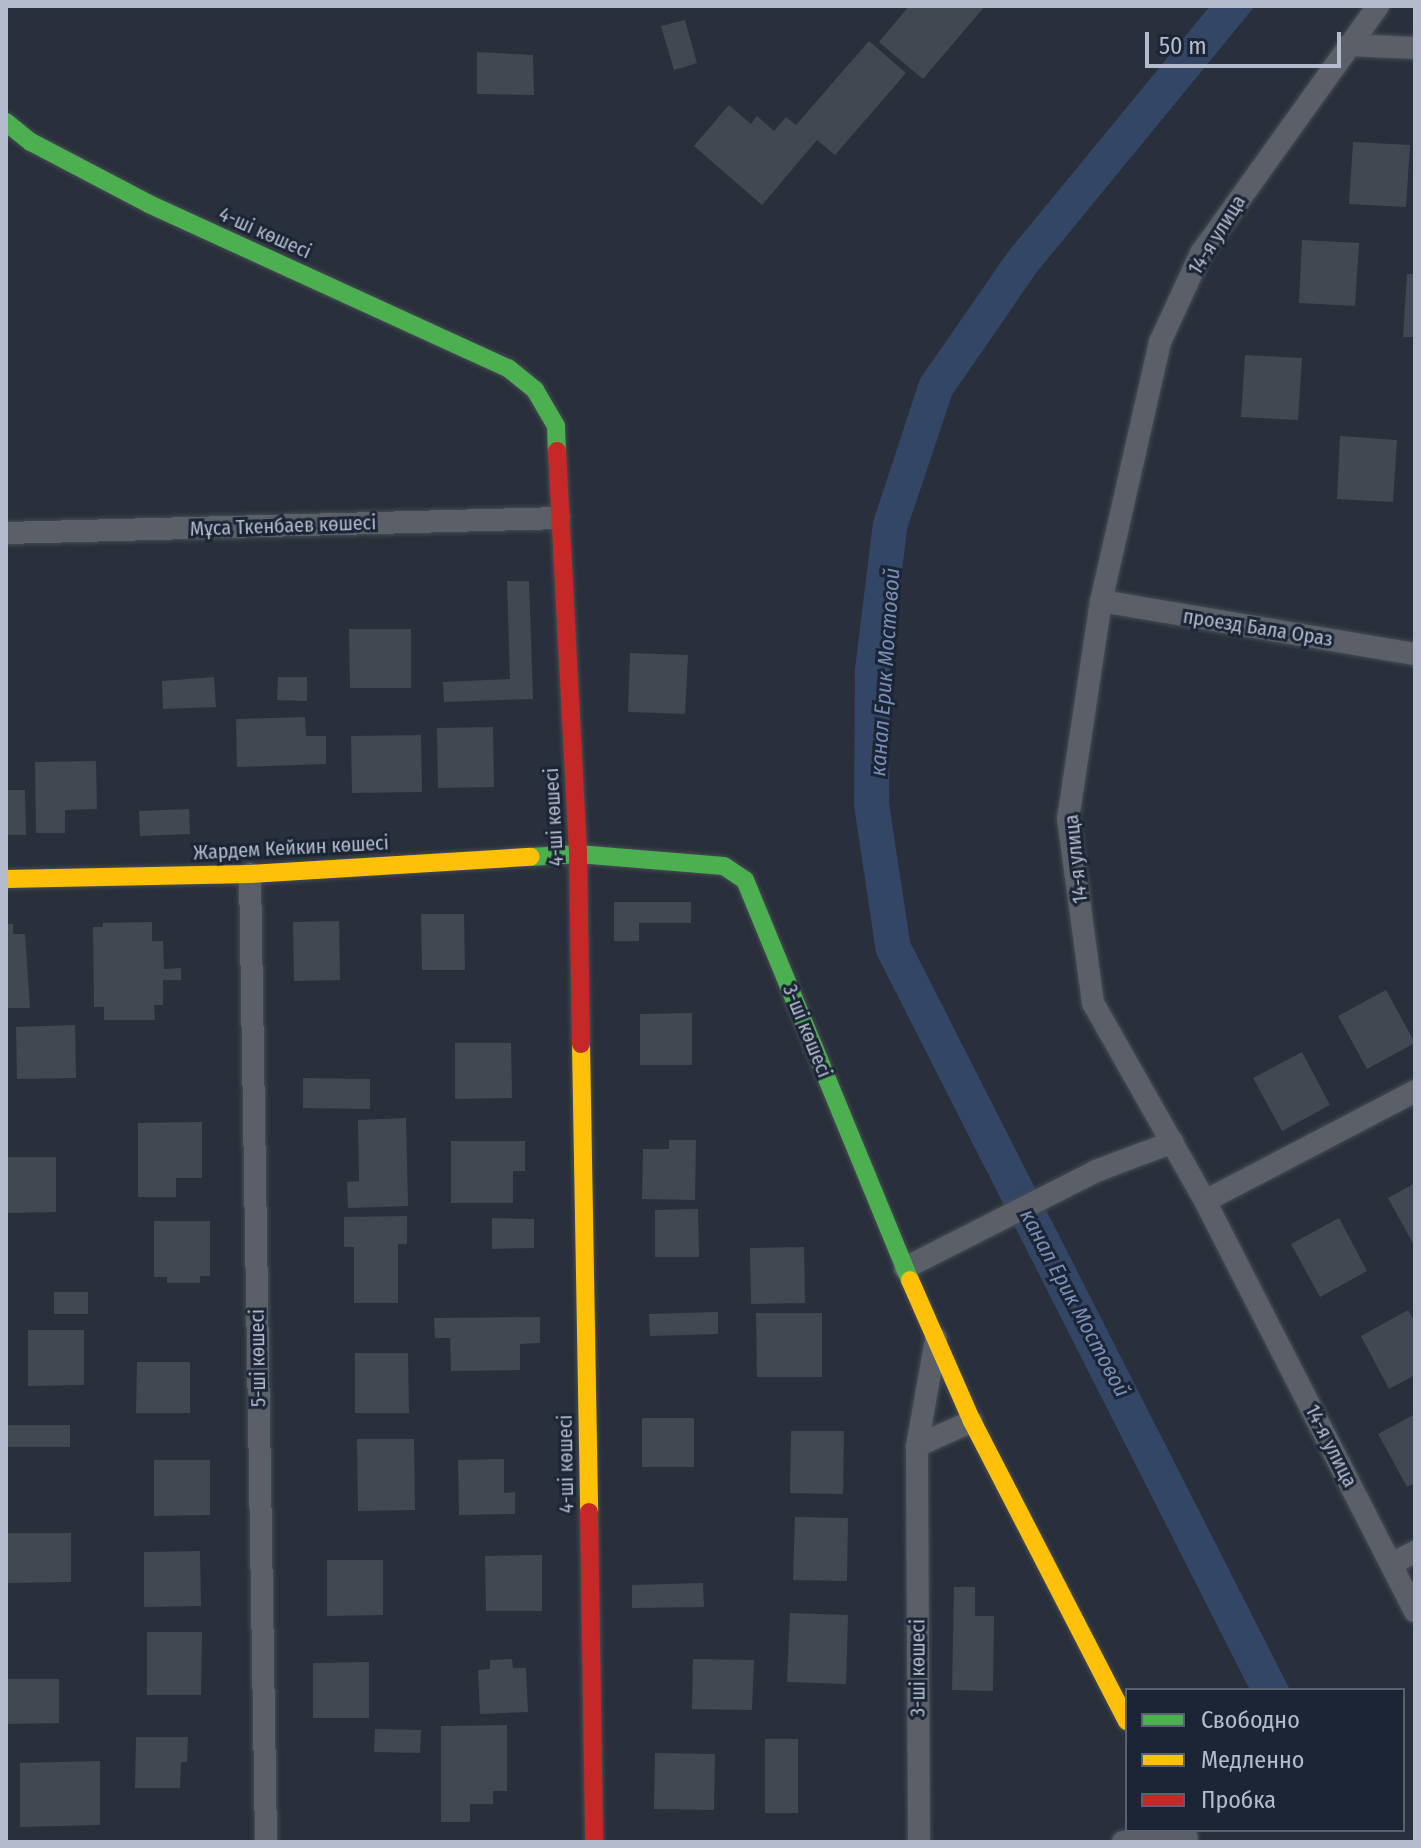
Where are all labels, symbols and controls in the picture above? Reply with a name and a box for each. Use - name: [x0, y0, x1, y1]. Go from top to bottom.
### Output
- scale bar: [1149, 16, 1345, 66]
- text: 50 m: [1159, 32, 1207, 60]
- street label: 14-я улица: [1183, 191, 1251, 279]
- street label: 4-ші көшесі: [215, 202, 315, 264]
- street label: Мұса Ткенбаев көшесі: [189, 511, 377, 541]
- water label: канал Ерик Мостовой: [865, 567, 905, 777]
- street label: проезд Бала Ораз: [1181, 604, 1335, 652]
- street label: 4-ші көшесі: [539, 767, 569, 867]
- street label: 14-я улица: [1059, 813, 1093, 905]
- street label: Жардем Кейкин көшесі: [193, 831, 389, 865]
- street label: 3-ші көшесі: [778, 981, 836, 1081]
- water label: канал Ерик Мостовой: [1014, 1205, 1136, 1401]
- street label: 5-ші көшесі: [245, 1309, 271, 1407]
- street label: 14-я улица: [1300, 1401, 1362, 1491]
- street label: 4-ші көшесі: [553, 1414, 579, 1514]
- street label: 3-ші көшесі: [906, 1619, 930, 1717]
- legend: [1125, 1688, 1405, 1832]
- text: Свободно: [1201, 1706, 1300, 1734]
- text: Медленно: [1201, 1746, 1304, 1774]
- text: Пробка: [1201, 1786, 1276, 1814]

